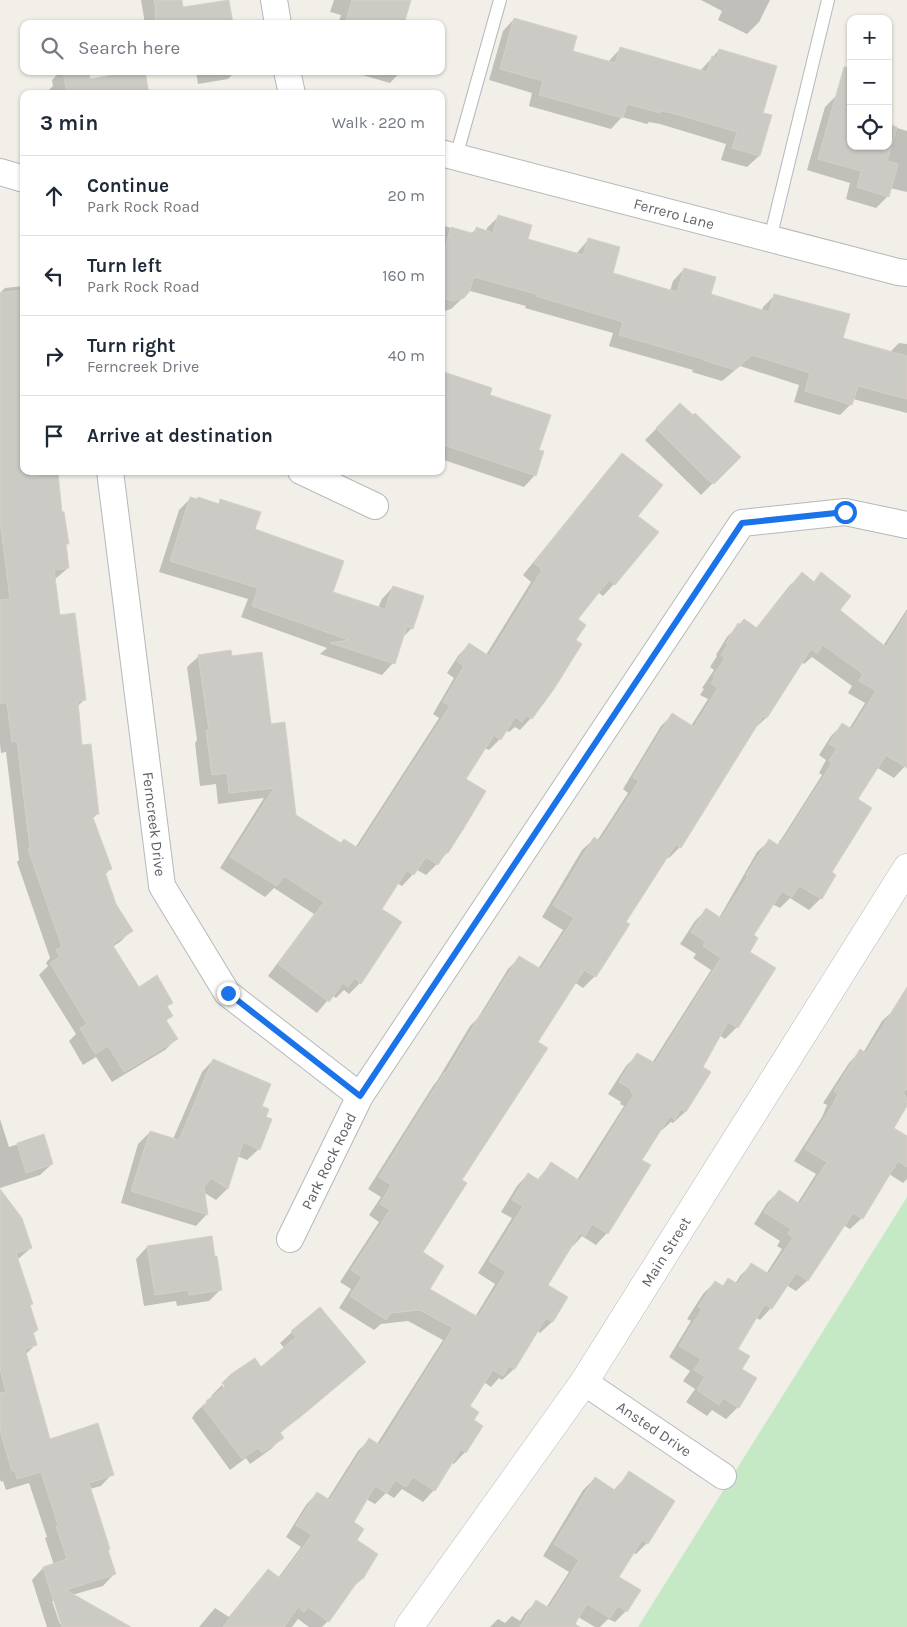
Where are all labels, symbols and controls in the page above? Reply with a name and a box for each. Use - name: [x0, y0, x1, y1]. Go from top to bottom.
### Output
- map controls: [847, 15, 892, 150]
- button: +: [847, 15, 892, 60]
- search box: [20, 20, 445, 75]
- icon: search: [38, 34, 66, 62]
- text: Search here: [78, 37, 180, 59]
- button: −: [847, 60, 892, 105]
- button: locate: [847, 105, 892, 150]
- text: 3 min: [40, 111, 98, 135]
- text: Walk · 220 m: [332, 113, 425, 132]
- text: Continue: [87, 175, 169, 197]
- icon: ahead: [40, 182, 68, 210]
- text: 20 m: [387, 186, 425, 205]
- street label: Ferrero Lane: [632, 195, 716, 233]
- text: Park Rock Road: [87, 197, 200, 216]
- text: Turn left: [87, 255, 162, 277]
- icon: left: [40, 262, 68, 290]
- text: 160 m: [382, 266, 425, 285]
- text: Park Rock Road: [87, 277, 200, 296]
- text: Turn right: [87, 335, 176, 357]
- icon: right: [40, 342, 68, 370]
- text: 40 m: [388, 346, 425, 365]
- text: Ferncreek Drive: [87, 357, 199, 376]
- icon: arrive: [40, 422, 68, 450]
- text: Arrive at destination: [87, 425, 273, 447]
- route start: [834, 501, 857, 524]
- street label: Ferncreek Drive: [139, 771, 169, 877]
- route end: [217, 982, 240, 1005]
- street label: Park Rock Road: [298, 1110, 360, 1212]
- street label: Main Street: [637, 1213, 695, 1290]
- street label: Ansted Drive: [613, 1397, 695, 1461]

